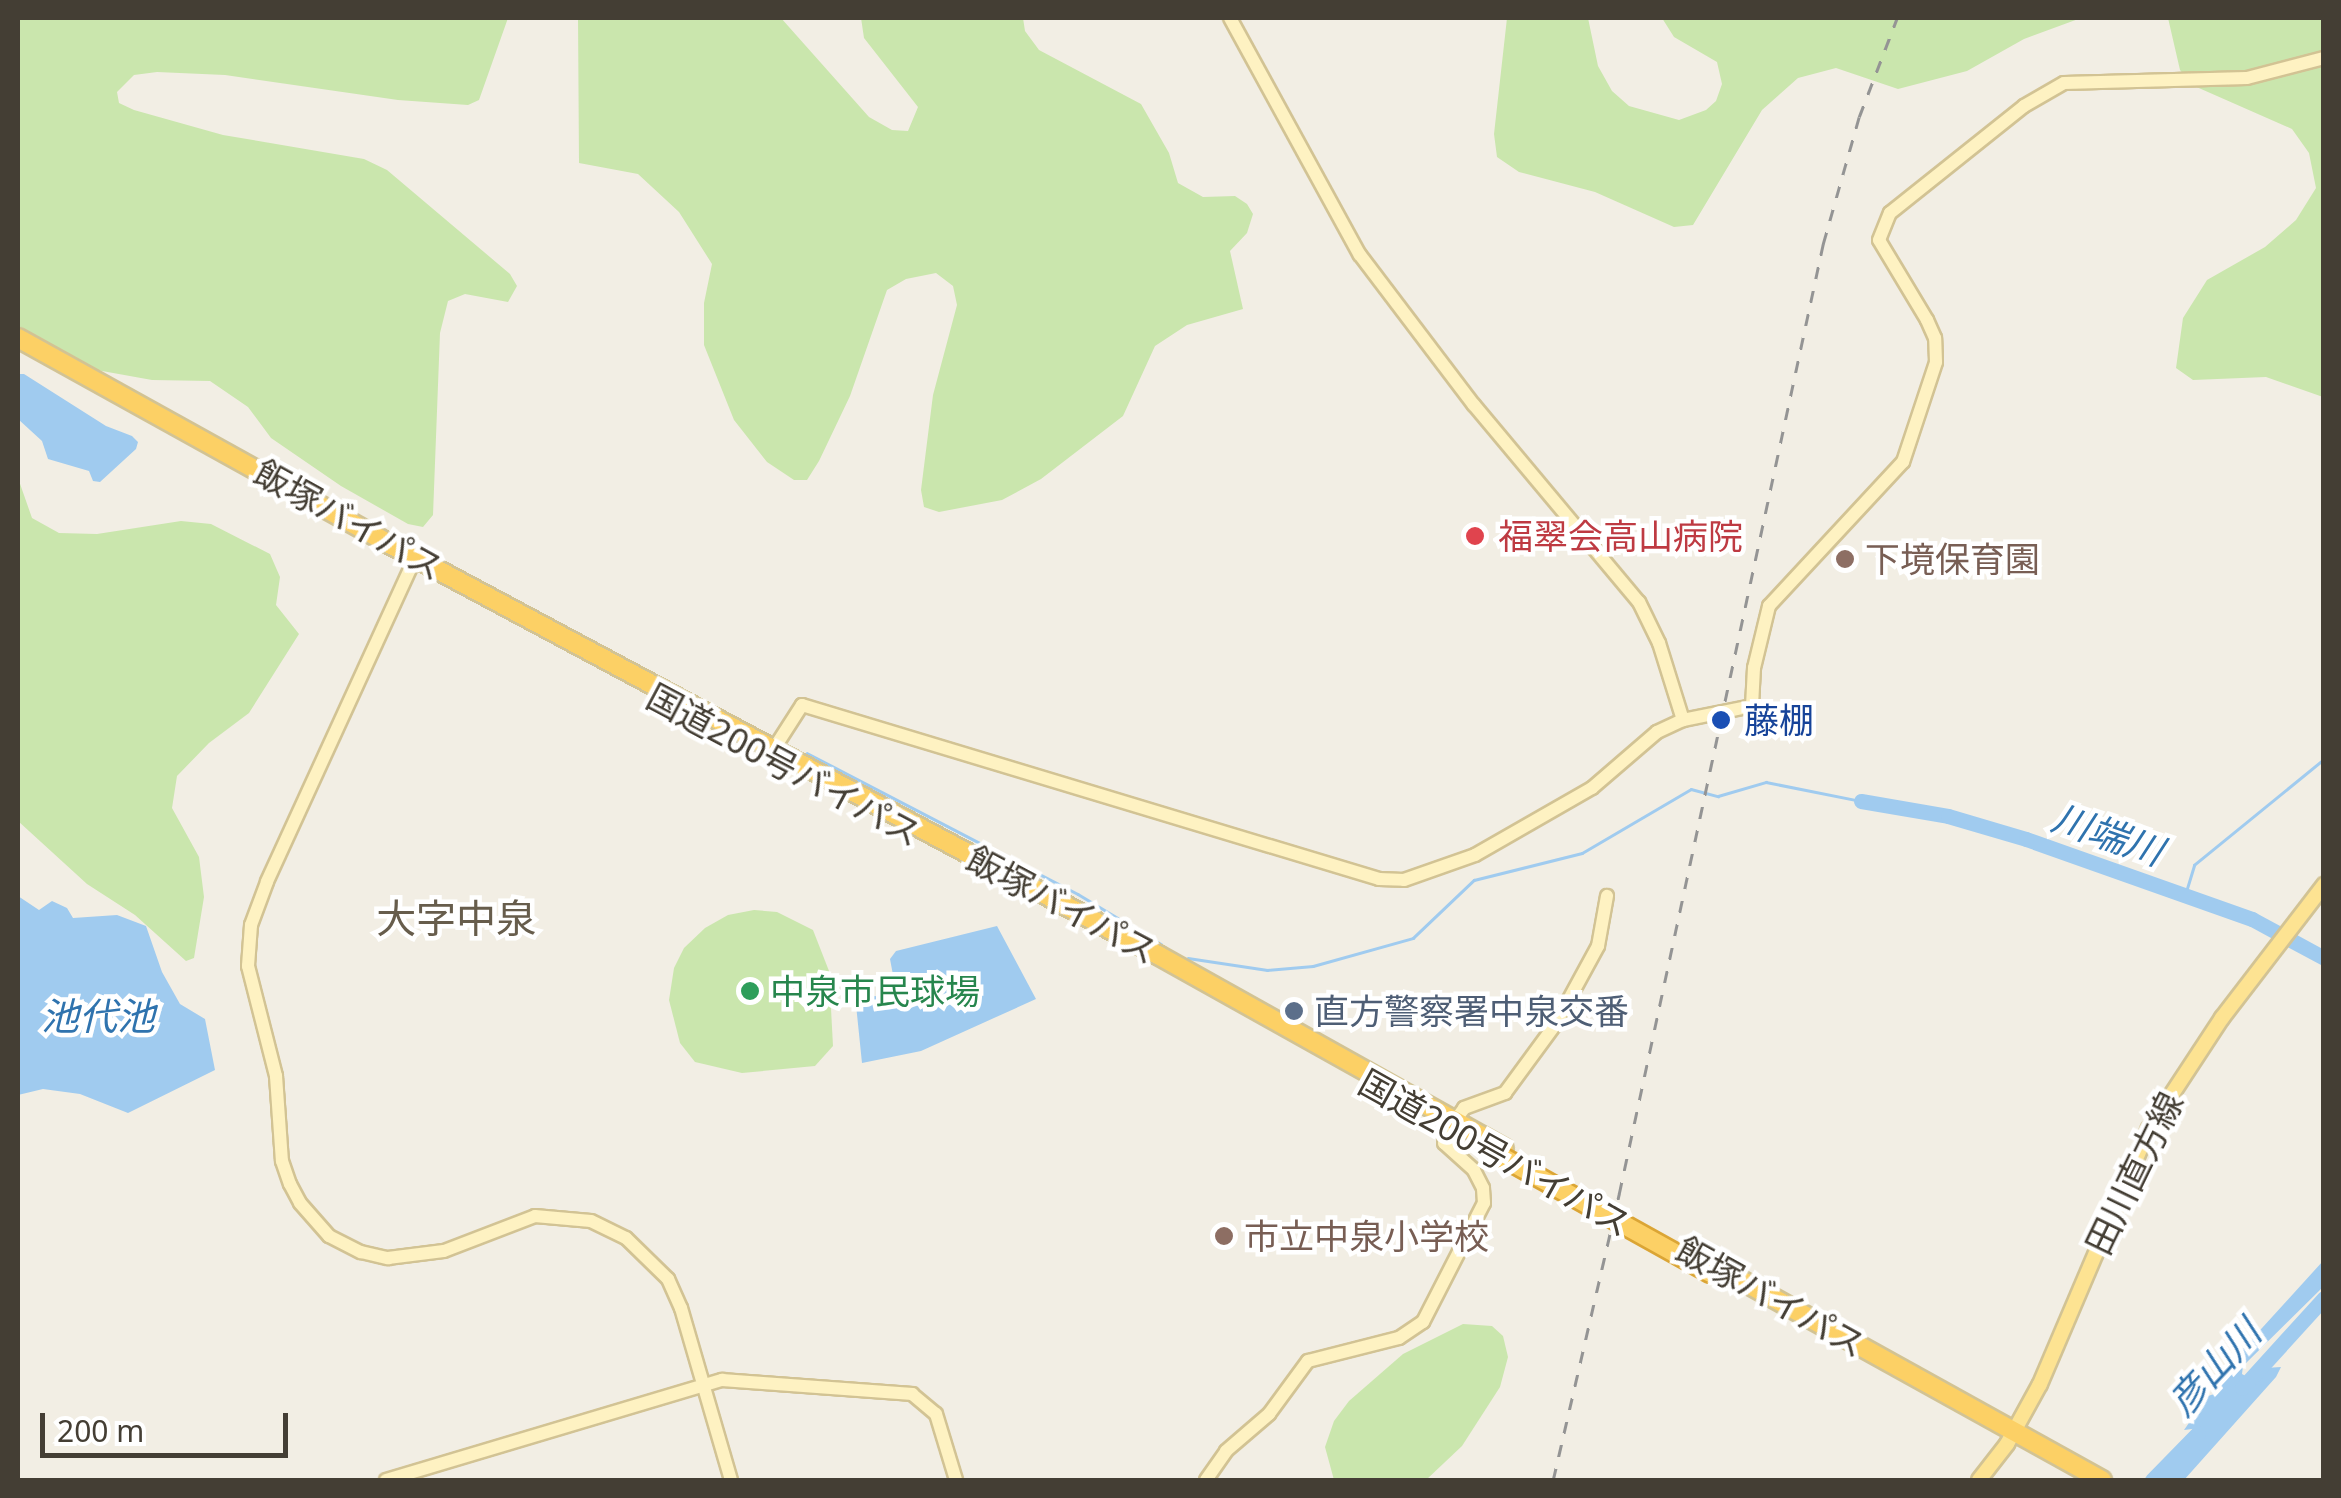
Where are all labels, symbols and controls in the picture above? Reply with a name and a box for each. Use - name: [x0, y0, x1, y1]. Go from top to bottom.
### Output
- street label: 飯塚バイパス: [247, 451, 451, 589]
- place label: 福翠会高山病院: [1498, 515, 1743, 557]
- marker: 福翠会高山病院: [1462, 523, 1488, 549]
- place label: 下境保育園: [1865, 538, 2040, 580]
- marker: 下境保育園: [1834, 548, 1856, 570]
- street label: 国道200号バイパス: [639, 675, 929, 855]
- place label: 藤棚: [1744, 699, 1814, 741]
- marker: 藤棚: [1708, 707, 1734, 733]
- water label: 川端川: [2047, 794, 2169, 874]
- street label: 飯塚バイパス: [959, 837, 1165, 973]
- district label: 大字中泉: [376, 894, 536, 942]
- place label: 中泉市民球場: [770, 970, 980, 1012]
- marker: 中泉市民球場: [739, 980, 761, 1002]
- place label: 直方警察署中泉交番: [1314, 990, 1629, 1032]
- water label: 池代池: [41, 993, 155, 1039]
- marker: 直方警察署中泉交番: [1283, 1000, 1305, 1022]
- street label: 国道200号バイパス: [1351, 1061, 1639, 1245]
- street label: 田川直方線: [2077, 1085, 2191, 1261]
- place label: 市立中泉小学校: [1244, 1215, 1489, 1257]
- marker: 市立中泉小学校: [1213, 1225, 1235, 1247]
- street label: 飯塚バイパス: [1669, 1228, 1873, 1366]
- water label: 彦山川: [2158, 1310, 2270, 1424]
- scale bar: [45, 1393, 292, 1455]
- text: 200 m: [57, 1410, 144, 1451]

